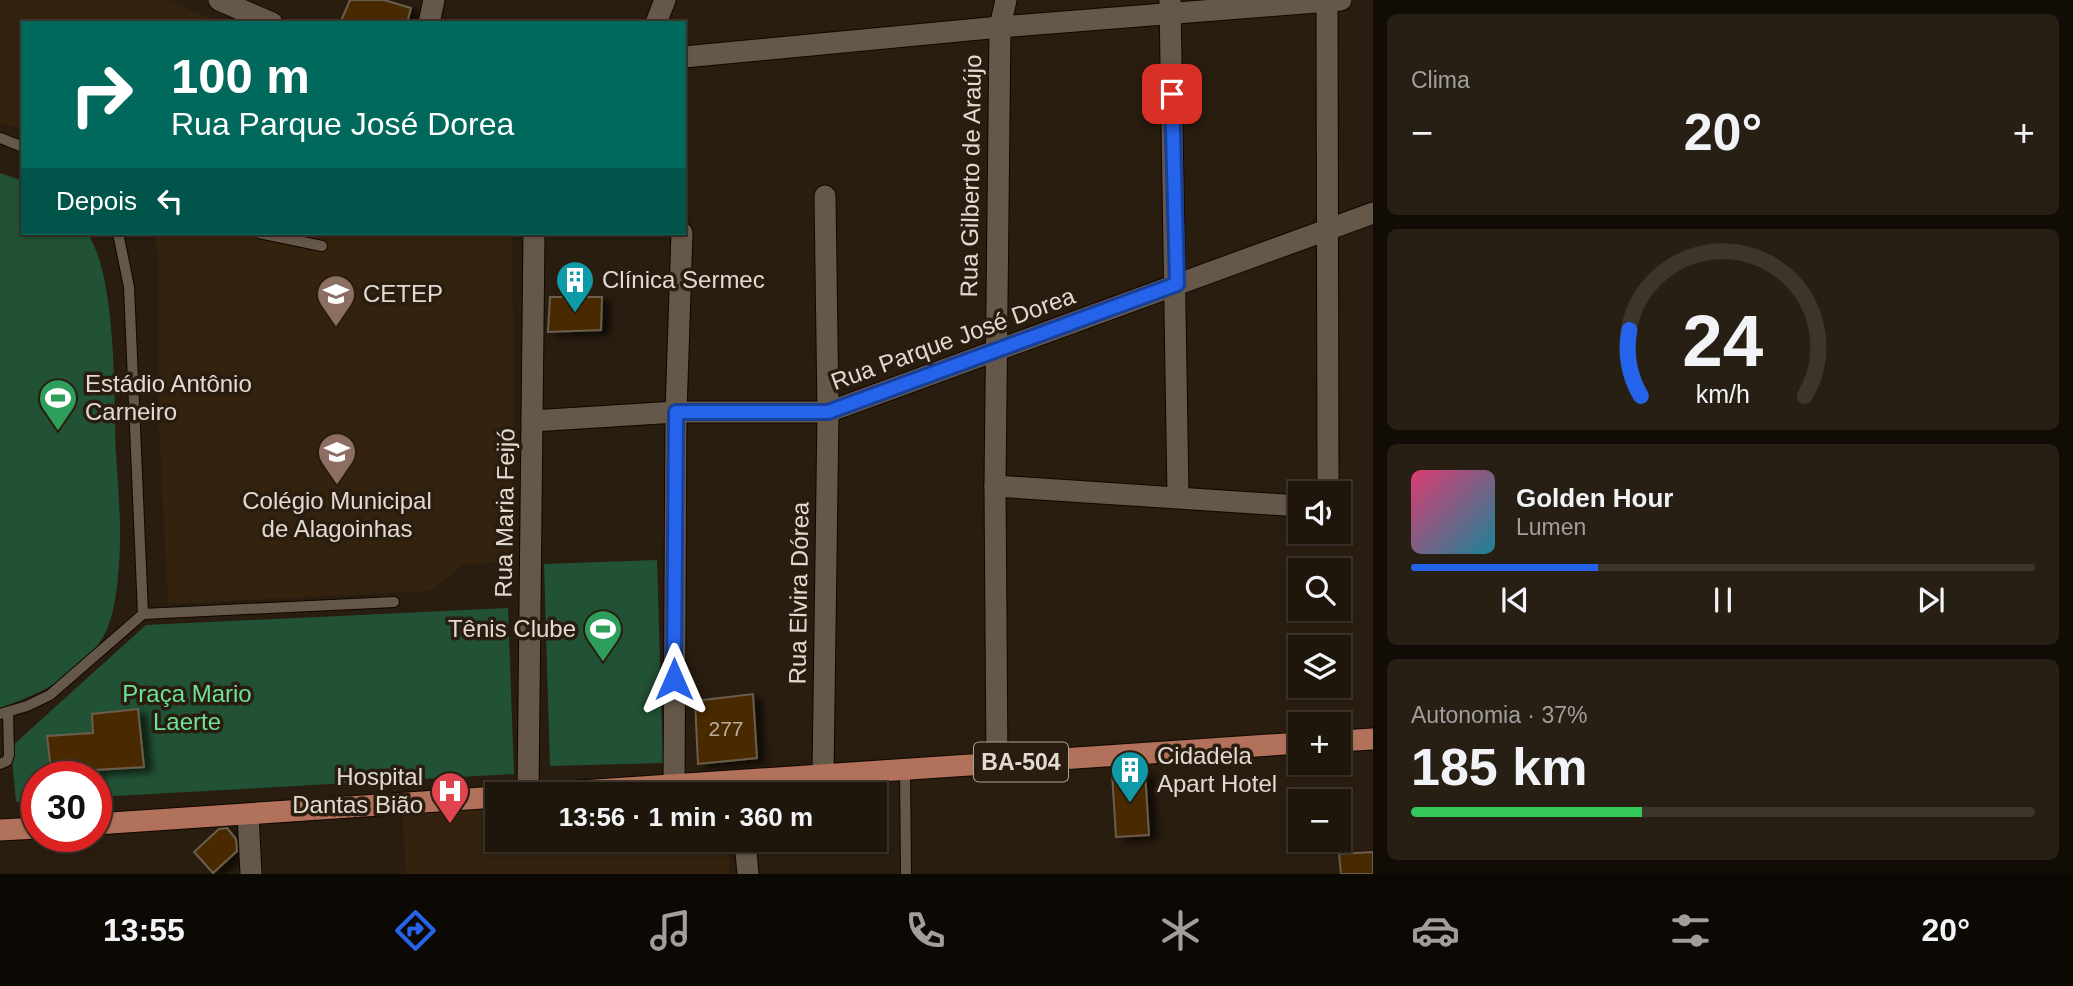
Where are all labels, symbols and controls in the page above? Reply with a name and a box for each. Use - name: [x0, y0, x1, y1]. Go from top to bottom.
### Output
- icon: right: [56, 49, 147, 140]
- text: 100 m: [171, 49, 310, 103]
- street label: Rua Gilberto de Araújo: [955, 54, 986, 298]
- pin: [1142, 64, 1202, 124]
- text: Clima: [1411, 67, 1470, 93]
- icon: arrive: [1153, 75, 1191, 113]
- text: 20°: [1684, 103, 1762, 161]
- text: Rua Parque José Dorea: [171, 106, 514, 142]
- text: −: [1411, 112, 1433, 154]
- text: +: [2013, 112, 2035, 154]
- icon: left: [151, 182, 189, 220]
- text: Depois: [56, 186, 137, 216]
- building icon: Clínica Sermec: [554, 259, 596, 314]
- place label: Clínica Sermec: [602, 266, 765, 293]
- school or university icon: CETEP: [315, 273, 357, 328]
- place label: CETEP: [363, 280, 443, 307]
- street label: Rua Parque José Dorea: [827, 282, 1079, 395]
- text: 24: [1683, 300, 1764, 381]
- place label: Estádio Antônio Carneiro: [85, 370, 252, 425]
- sports icon: Estádio Antônio Carneiro: [37, 377, 79, 432]
- text: km/h: [1696, 379, 1750, 407]
- street label: Rua Maria Feijó: [490, 428, 519, 598]
- school or university icon: Colégio Municipal de Alagoinhas: [316, 431, 358, 486]
- map controls: [1288, 481, 1351, 852]
- button: sound: [1288, 481, 1351, 544]
- text: Golden Hour: [1516, 483, 1673, 513]
- place label: Colégio Municipal de Alagoinhas: [242, 487, 432, 542]
- street label: Rua Elvira Dórea: [783, 501, 814, 685]
- text: Lumen: [1516, 514, 1586, 540]
- button: search: [1288, 558, 1351, 621]
- icon: previous: [1496, 581, 1534, 619]
- icon: pause: [1704, 581, 1742, 619]
- icon: next: [1912, 581, 1950, 619]
- sports icon: Tênis Clube: [582, 608, 624, 663]
- place label: Tênis Clube: [448, 615, 576, 642]
- button: layers: [1288, 635, 1351, 698]
- position arrow: [637, 642, 711, 716]
- park label: Praça Mario Laerte: [122, 680, 252, 735]
- text: Autonomia · 37%: [1411, 702, 1587, 728]
- button: +: [1288, 712, 1351, 775]
- house number: 277: [708, 717, 744, 740]
- text: 185 km: [1411, 738, 1587, 796]
- road number: BA-504: [974, 742, 1068, 782]
- place label: Cidadela Apart Hotel: [1157, 742, 1277, 797]
- building icon: Cidadela Apart Hotel: [1109, 749, 1151, 804]
- speed limit sign: 30: [21, 761, 112, 852]
- place label: Hospital Dantas Bião: [292, 763, 423, 818]
- hospital icon: Hospital Dantas Bião: [429, 770, 471, 825]
- button: −: [1288, 789, 1351, 852]
- text: 13:56 · 1 min · 360 m: [559, 802, 813, 832]
- icon: directions: [391, 906, 440, 955]
- icon: music: [646, 906, 695, 955]
- icon: phone: [901, 906, 950, 955]
- icon: climate: [1156, 906, 1205, 955]
- icon: car: [1411, 906, 1460, 955]
- icon: filters: [1666, 906, 1715, 955]
- text: 13:55: [103, 912, 185, 948]
- text: 20°: [1922, 912, 1970, 948]

